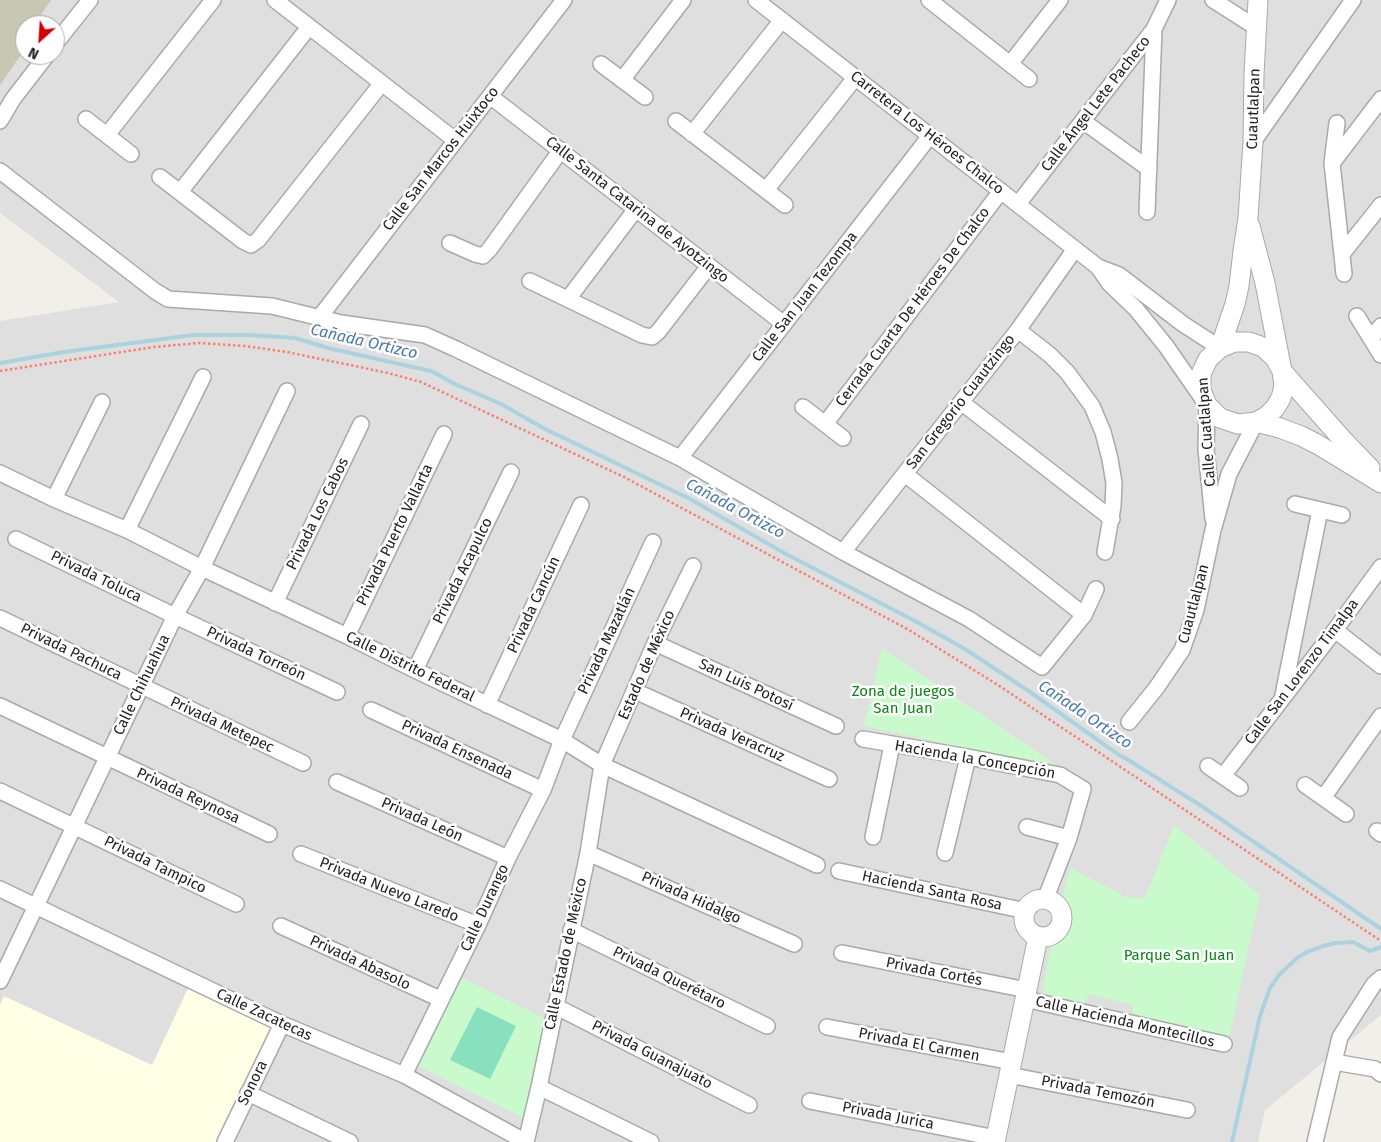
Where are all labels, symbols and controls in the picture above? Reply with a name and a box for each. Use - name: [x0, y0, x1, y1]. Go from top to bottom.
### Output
- north arrow: [15, 15, 65, 65]
- street label: Calle Ángel Lete Pacheco: [1037, 33, 1155, 175]
- text: N: [26, 43, 42, 63]
- street label: Carretera Los Héroes Chalco: [847, 67, 1007, 199]
- street label: Cuautlalpan: [1244, 68, 1264, 150]
- street label: Calle San Marcos Huixtoco: [379, 83, 503, 235]
- street label: Calle Santa Catarina de Ayotzingo: [542, 133, 732, 287]
- street label: Cerrada Cuarta De Héroes De Chalco: [832, 204, 994, 410]
- street label: Calle San Juan Tezompa: [749, 228, 861, 366]
- water label: Cañada Ortizco: [309, 320, 419, 364]
- street label: San Gregorio Cuautzingo: [903, 331, 1019, 473]
- street label: Calle Cuatlalpan: [1194, 377, 1220, 487]
- street label: Privada Los Cabos: [283, 455, 353, 573]
- street label: Privada Puerto Vallarta: [353, 461, 437, 609]
- water label: Cañada Ortizco: [682, 475, 788, 543]
- street label: Privada Acapulco: [429, 515, 497, 627]
- street label: Privada Toluca: [48, 547, 144, 607]
- street label: Privada Cancún: [504, 554, 564, 656]
- street label: Cuautlalpan: [1175, 562, 1213, 646]
- street label: Privada Mazatlán: [574, 585, 640, 697]
- street label: Calle San Lorenzo Timalpa: [1241, 596, 1363, 748]
- street label: Estado de México: [615, 607, 679, 723]
- street label: Privada Pachuca: [17, 620, 125, 684]
- street label: Privada Torreón: [204, 623, 308, 685]
- street label: Calle Distrito Federal: [343, 628, 477, 706]
- street label: Calle Chihuahua: [110, 632, 174, 738]
- street label: San Luis Potosí: [696, 655, 796, 715]
- water label: Cañada Ortizco: [1034, 677, 1136, 753]
- park label: Zona de juegos San Juan: [852, 683, 954, 718]
- street label: Privada Metepec: [167, 693, 277, 757]
- street label: Privada Veracruz: [677, 704, 787, 766]
- street label: Privada Ensenada: [398, 716, 516, 784]
- street label: Hacienda la Concepción: [893, 737, 1057, 783]
- street label: Privada Reynosa: [134, 764, 242, 828]
- street label: Privada León: [378, 794, 466, 846]
- street label: Privada Tampico: [101, 832, 209, 898]
- street label: Privada Nuevo Laredo: [317, 854, 461, 926]
- street label: Calle Durango: [457, 862, 513, 954]
- street label: Hacienda Santa Rosa: [860, 867, 1004, 915]
- street label: Privada Hidalgo: [638, 868, 744, 928]
- street label: Calle Estado de México: [541, 876, 591, 1032]
- street label: Privada Abasolo: [307, 932, 413, 994]
- street label: Privada Querétaro: [610, 943, 728, 1013]
- park label: Parque San Juan: [1124, 947, 1234, 965]
- street label: Privada Cortés: [884, 954, 984, 990]
- street label: Calle Zacatecas: [213, 985, 315, 1045]
- street label: Calle Hacienda Montecillos: [1034, 993, 1216, 1051]
- street label: Privada Guanajuato: [589, 1017, 715, 1093]
- street label: Privada El Carmen: [857, 1024, 981, 1066]
- street label: Sonora: [234, 1058, 272, 1108]
- street label: Privada Temozón: [1040, 1072, 1156, 1112]
- street label: Privada Jurica: [840, 1098, 936, 1134]

